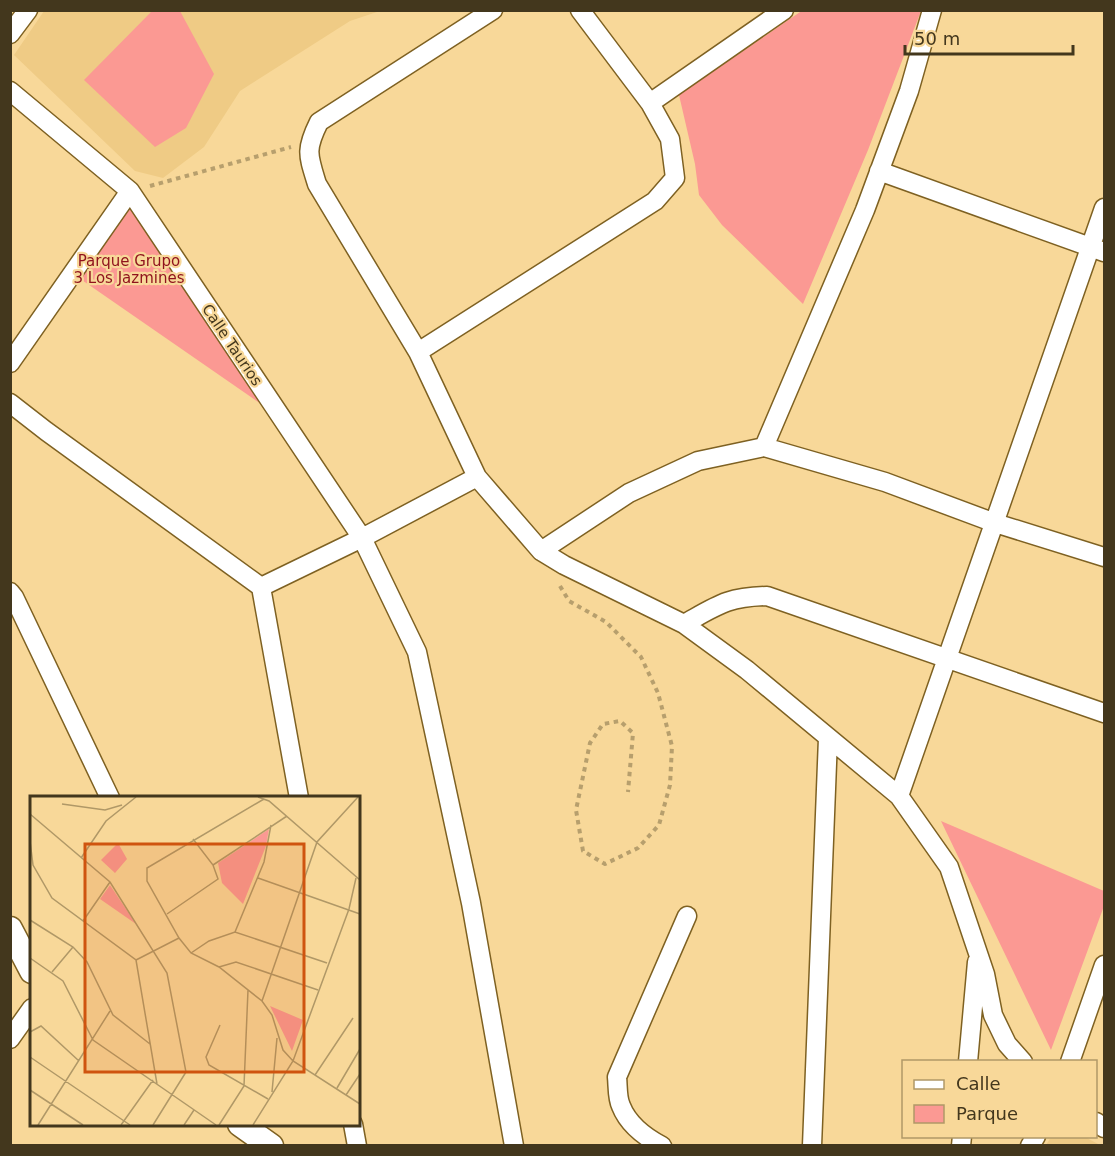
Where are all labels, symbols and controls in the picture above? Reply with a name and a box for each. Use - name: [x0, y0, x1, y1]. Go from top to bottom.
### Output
- scale bar: [905, 18, 1073, 56]
- text: 50 m: [914, 28, 960, 49]
- park label: Parque Grupo 3 Los Jazmines: [74, 252, 185, 287]
- street label: Calle Taurios: [198, 301, 266, 389]
- inset map: [30, 796, 360, 1126]
- legend: [902, 1060, 1097, 1138]
- text: Calle: [956, 1073, 1001, 1094]
- text: Parque: [956, 1103, 1018, 1124]

